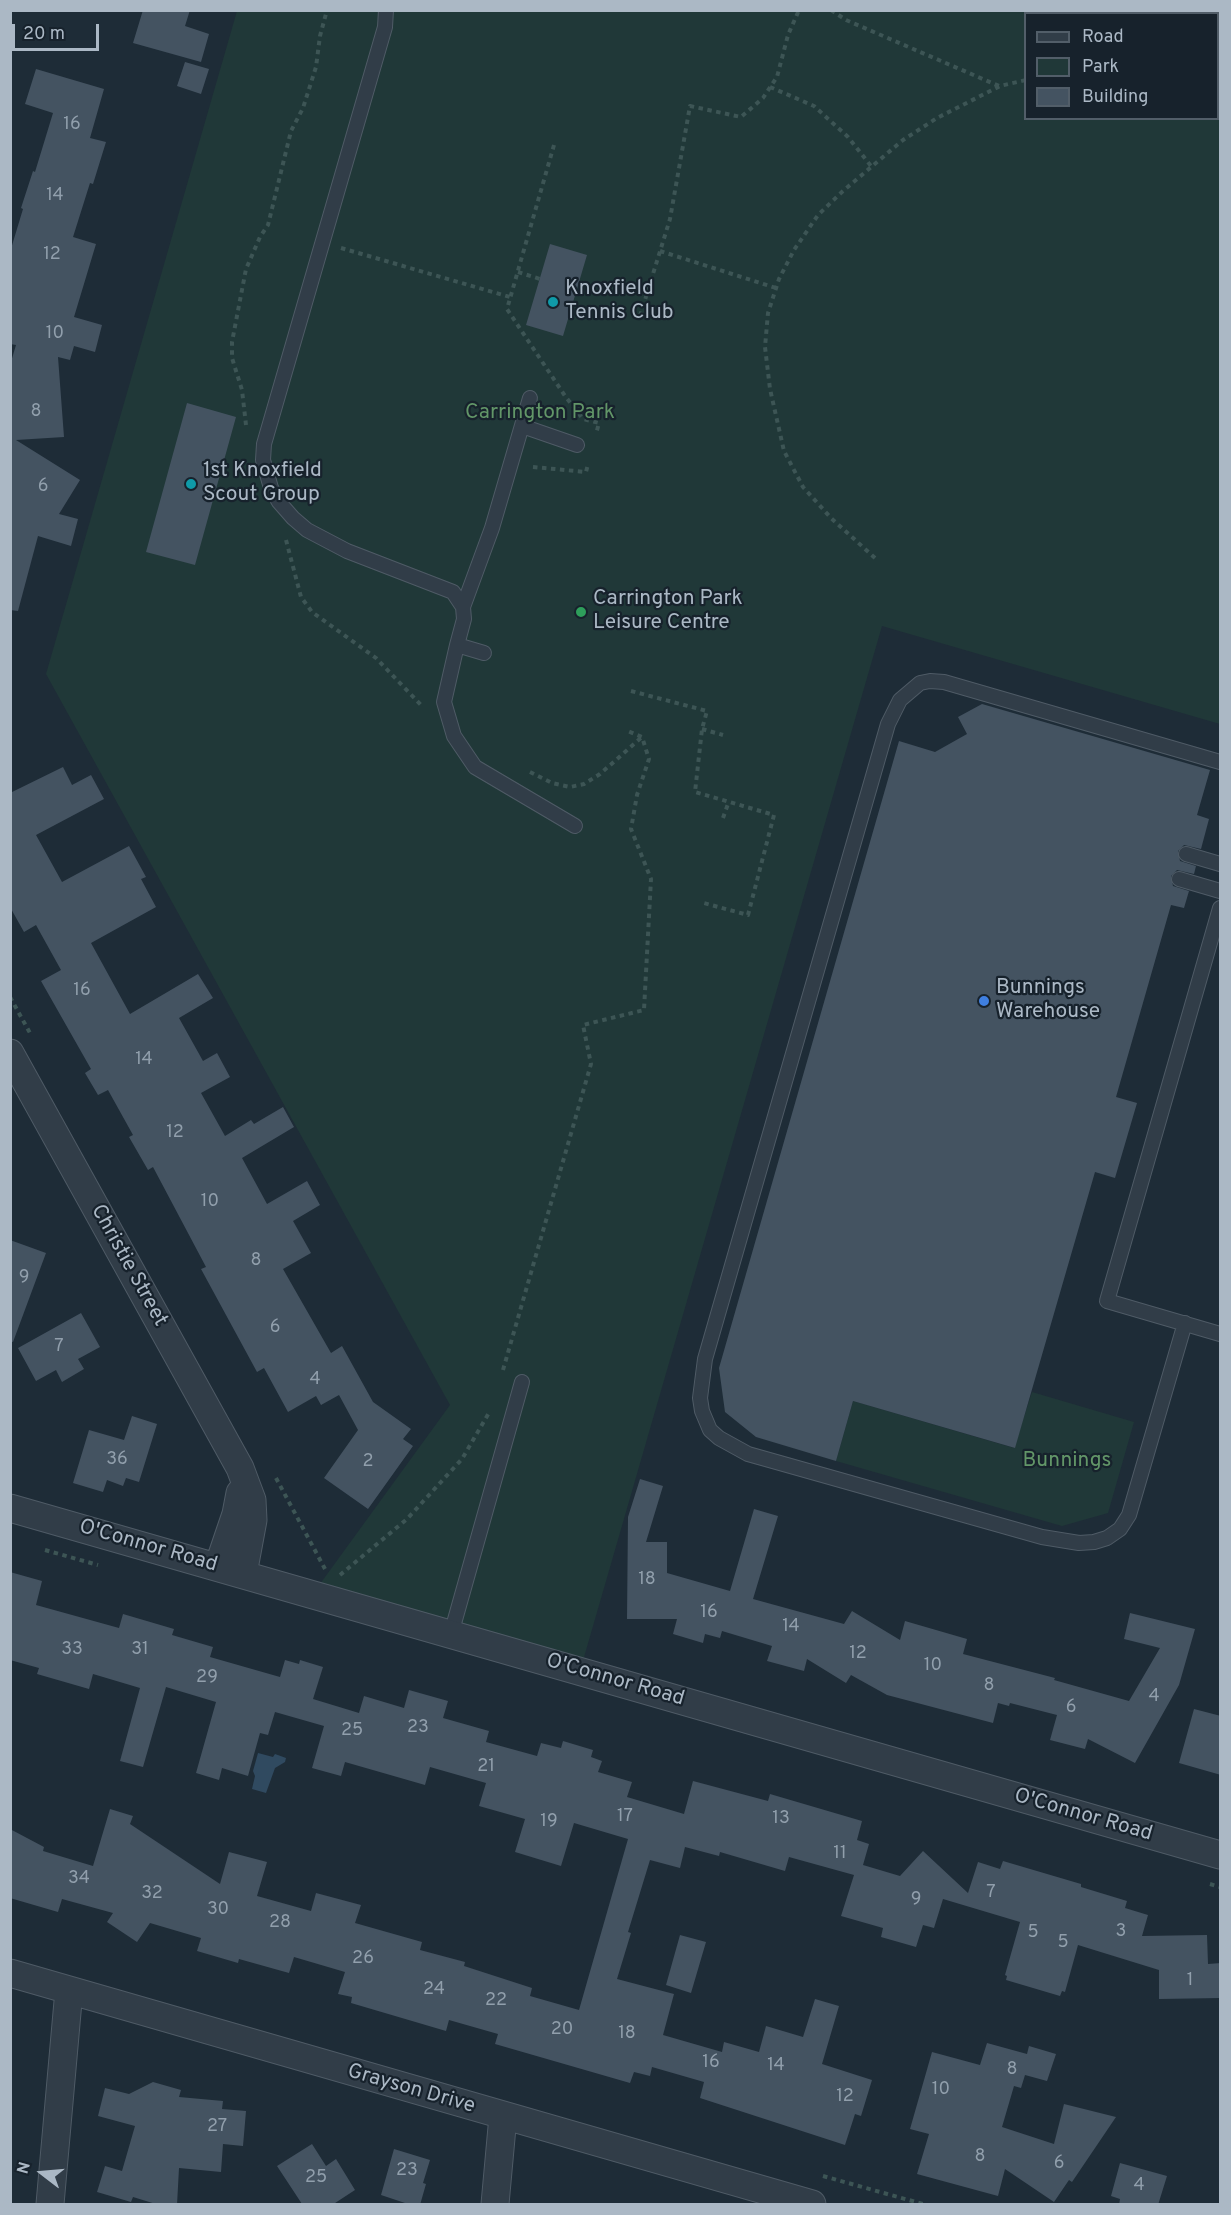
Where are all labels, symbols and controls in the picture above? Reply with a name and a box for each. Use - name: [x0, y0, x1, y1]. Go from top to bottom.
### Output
- scale bar: [15, 12, 102, 50]
- legend: [1024, 12, 1219, 120]
- text: 20 m: [23, 23, 65, 46]
- text: Road: [1082, 26, 1124, 49]
- text: Park: [1082, 56, 1119, 79]
- text: Building: [1082, 86, 1148, 109]
- house number: 16: [63, 114, 81, 136]
- house number: 14: [46, 185, 64, 207]
- house number: 12: [43, 244, 61, 266]
- place label: Knoxfield Tennis Club: [565, 277, 674, 327]
- marker: Knoxfield Tennis Club: [546, 295, 560, 309]
- house number: 10: [46, 323, 64, 345]
- house number: 8: [31, 401, 41, 423]
- park label: Carrington Park: [465, 401, 615, 427]
- place label: 1st Knoxfield Scout Group: [203, 459, 322, 509]
- house number: 6: [38, 476, 48, 498]
- marker: 1st Knoxfield Scout Group: [184, 477, 198, 491]
- place label: Carrington Park Leisure Centre: [593, 587, 743, 637]
- marker: Carrington Park Leisure Centre: [574, 605, 588, 619]
- place label: Bunnings Warehouse: [996, 976, 1100, 1026]
- house number: 16: [73, 980, 91, 1002]
- marker: Bunnings Warehouse: [977, 994, 991, 1008]
- house number: 14: [135, 1049, 153, 1071]
- house number: 12: [166, 1122, 184, 1144]
- house number: 10: [201, 1191, 219, 1213]
- street label: Christie Street: [84, 1201, 172, 1331]
- house number: 8: [251, 1250, 261, 1272]
- house number: 9: [19, 1267, 29, 1289]
- house number: 6: [270, 1317, 280, 1339]
- house number: 7: [54, 1336, 64, 1358]
- house number: 4: [309, 1369, 321, 1391]
- house number: 36: [106, 1449, 128, 1471]
- park label: Bunnings: [1023, 1449, 1111, 1475]
- house number: 2: [362, 1451, 374, 1473]
- street label: O'Connor Road: [76, 1515, 220, 1579]
- house number: 18: [638, 1569, 656, 1591]
- house number: 16: [700, 1602, 718, 1624]
- house number: 14: [782, 1616, 800, 1638]
- house number: 33: [61, 1639, 83, 1661]
- house number: 31: [131, 1639, 149, 1661]
- house number: 12: [849, 1643, 867, 1665]
- street label: O'Connor Road: [543, 1649, 687, 1713]
- house number: 10: [924, 1655, 942, 1677]
- house number: 29: [196, 1667, 218, 1689]
- house number: 8: [984, 1675, 994, 1697]
- house number: 4: [1148, 1686, 1160, 1708]
- house number: 6: [1066, 1697, 1076, 1719]
- house number: 23: [407, 1717, 429, 1739]
- house number: 25: [341, 1720, 363, 1742]
- house number: 21: [477, 1756, 495, 1778]
- street label: O'Connor Road: [1011, 1784, 1155, 1848]
- house number: 17: [617, 1806, 633, 1828]
- house number: 13: [772, 1808, 790, 1830]
- house number: 19: [540, 1811, 558, 1833]
- house number: 11: [833, 1843, 847, 1865]
- house number: 34: [68, 1868, 90, 1890]
- house number: 7: [986, 1882, 996, 1904]
- house number: 32: [141, 1883, 163, 1905]
- house number: 9: [911, 1889, 921, 1911]
- house number: 30: [207, 1899, 229, 1921]
- house number: 28: [269, 1912, 291, 1934]
- house number: 3: [1116, 1921, 1126, 1943]
- house number: 5: [1027, 1922, 1039, 1944]
- house number: 5: [1057, 1932, 1069, 1954]
- house number: 26: [352, 1948, 374, 1970]
- house number: 1: [1187, 1970, 1193, 1992]
- house number: 24: [423, 1979, 445, 2001]
- house number: 22: [485, 1990, 507, 2012]
- house number: 20: [551, 2019, 573, 2041]
- house number: 18: [618, 2023, 636, 2045]
- house number: 16: [702, 2052, 720, 2074]
- house number: 14: [767, 2055, 785, 2077]
- house number: 8: [1007, 2059, 1017, 2081]
- street label: Grayson Drive: [344, 2060, 478, 2120]
- house number: 10: [932, 2079, 950, 2101]
- house number: 12: [836, 2086, 854, 2108]
- house number: 27: [207, 2116, 227, 2138]
- north arrow: [12, 2143, 72, 2203]
- house number: 8: [975, 2146, 985, 2168]
- house number: 6: [1054, 2153, 1064, 2175]
- text: N: [13, 2160, 36, 2176]
- house number: 23: [396, 2160, 418, 2182]
- house number: 25: [305, 2167, 327, 2189]
- house number: 4: [1133, 2175, 1145, 2197]

